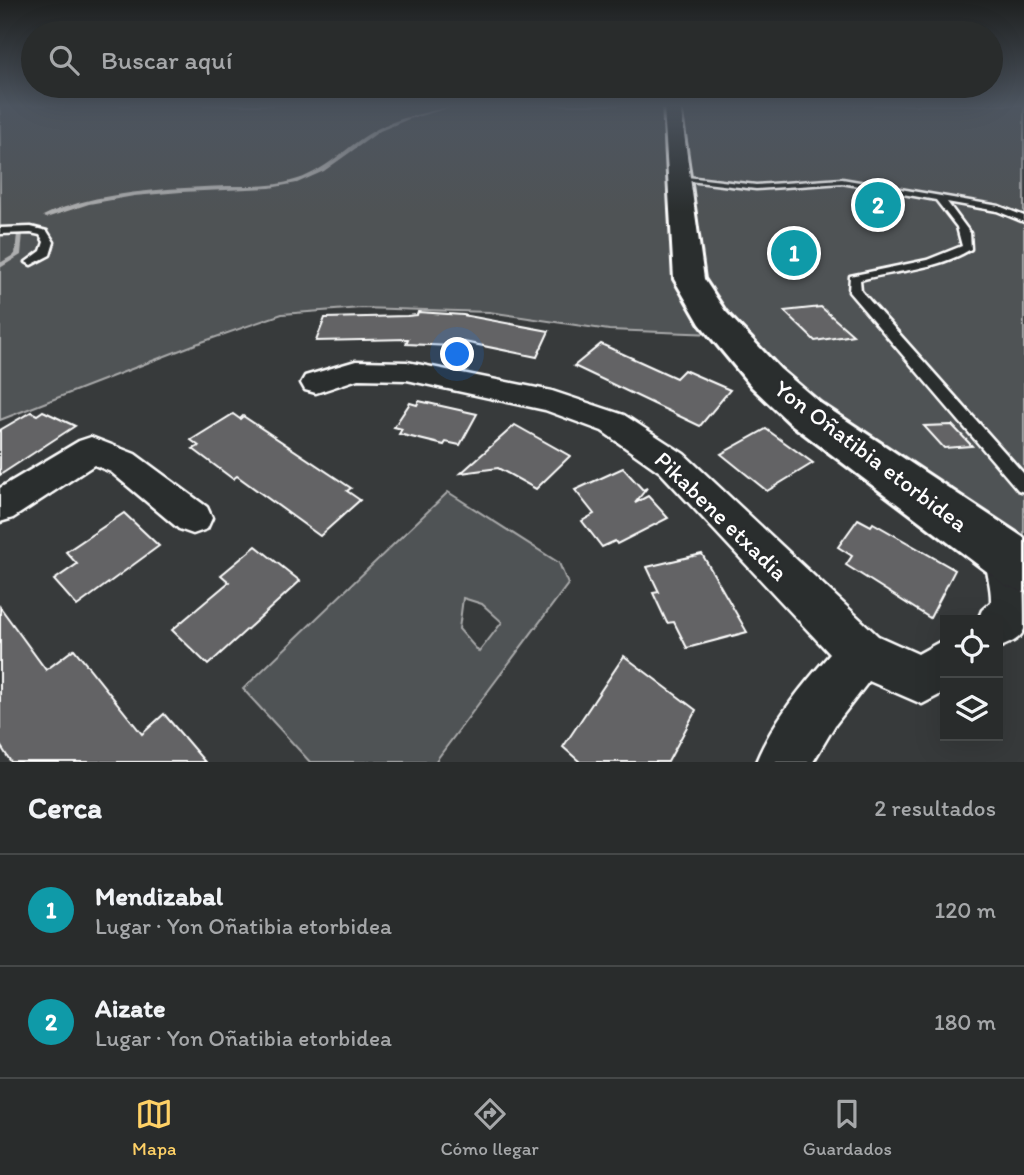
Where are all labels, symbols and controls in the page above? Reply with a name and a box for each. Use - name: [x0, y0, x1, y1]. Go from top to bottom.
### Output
- search box: [21, 21, 1003, 98]
- icon: search: [45, 41, 83, 79]
- text: Buscar aquí: [101, 44, 232, 76]
- pin: 2: [855, 179, 901, 231]
- pin: 1: [771, 227, 817, 279]
- your location: [440, 337, 474, 371]
- street label: Yon Oñatibia etorbidea: [769, 373, 974, 538]
- street label: Pikabene etxadia: [649, 445, 794, 587]
- map controls: [940, 615, 1003, 741]
- button: locate: [940, 615, 1003, 678]
- button: layers: [940, 678, 1003, 741]
- text: Cerca: [28, 789, 102, 826]
- text: 2 resultados: [874, 794, 996, 822]
- text: Mendizabal: [95, 880, 223, 912]
- text: 1: [46, 896, 56, 924]
- text: 120 m: [935, 896, 996, 924]
- text: Lugar · Yon Oñatibia etorbidea: [95, 912, 392, 940]
- text: Aizate: [95, 992, 165, 1024]
- text: 2: [45, 1008, 57, 1036]
- text: 180 m: [934, 1008, 996, 1036]
- text: Lugar · Yon Oñatibia etorbidea: [95, 1024, 392, 1052]
- tab: Mapa: [132, 1095, 176, 1160]
- tab: Cómo llegar: [440, 1095, 539, 1160]
- tab: Guardados: [803, 1095, 892, 1160]

